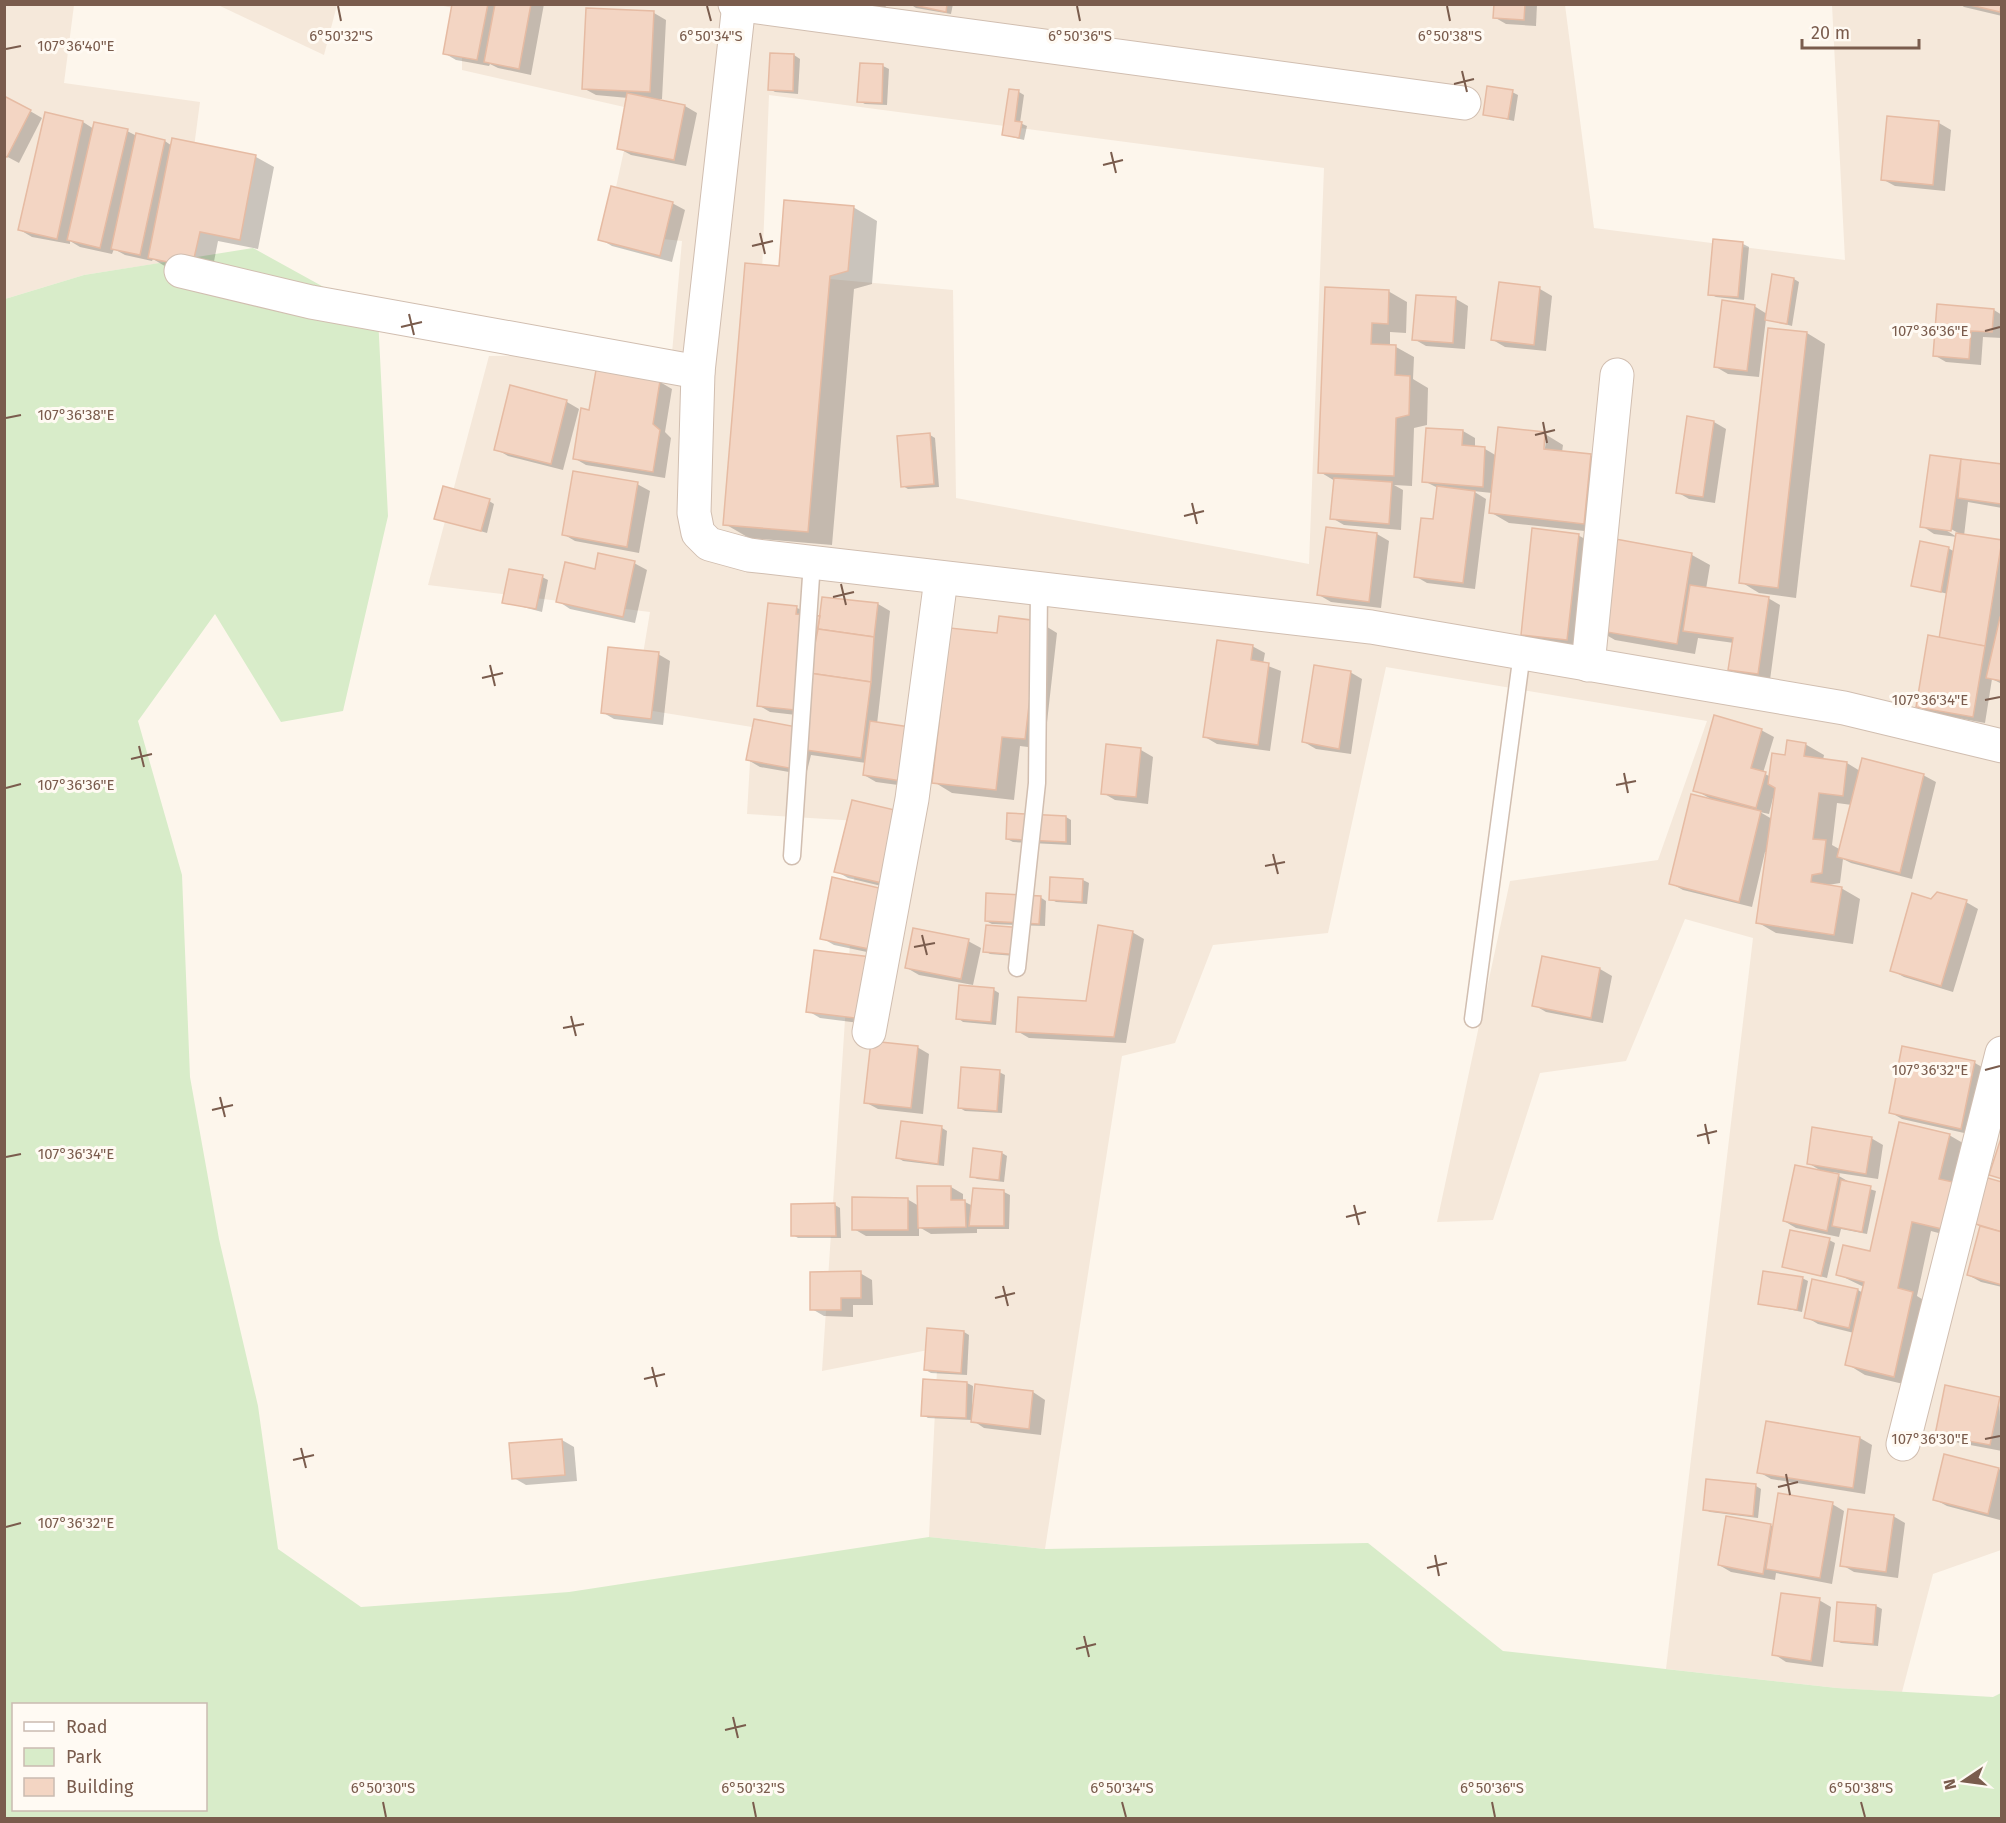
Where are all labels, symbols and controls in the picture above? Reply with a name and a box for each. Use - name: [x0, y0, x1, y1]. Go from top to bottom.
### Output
- scale bar: [1802, 12, 1919, 50]
- text: 20 m: [1811, 22, 1850, 44]
- text: 6°50'32"S: [309, 27, 373, 45]
- text: 6°50'34"S: [679, 27, 743, 45]
- text: 6°50'36"S: [1048, 27, 1112, 45]
- text: 6°50'38"S: [1418, 27, 1482, 45]
- text: 107°36'40"E: [37, 37, 115, 55]
- text: 107°36'36"E: [1892, 322, 1968, 340]
- text: 107°36'38"E: [37, 406, 115, 424]
- text: 107°36'34"E: [1892, 691, 1968, 709]
- text: 107°36'36"E: [38, 776, 114, 794]
- text: 107°36'32"E: [1892, 1061, 1968, 1079]
- text: 107°36'34"E: [38, 1145, 114, 1163]
- text: 107°36'30"E: [1891, 1430, 1969, 1448]
- text: 107°36'32"E: [38, 1514, 114, 1532]
- legend: [12, 1703, 207, 1811]
- text: Road: [66, 1716, 108, 1738]
- text: Park: [66, 1746, 102, 1768]
- north arrow: [1934, 1751, 1994, 1811]
- text: Building: [66, 1776, 134, 1798]
- text: N: [1939, 1777, 1960, 1792]
- text: 6°50'30"S: [351, 1779, 415, 1797]
- text: 6°50'32"S: [721, 1779, 785, 1797]
- text: 6°50'34"S: [1090, 1779, 1154, 1797]
- text: 6°50'36"S: [1460, 1779, 1524, 1797]
- text: 6°50'38"S: [1829, 1779, 1893, 1797]

